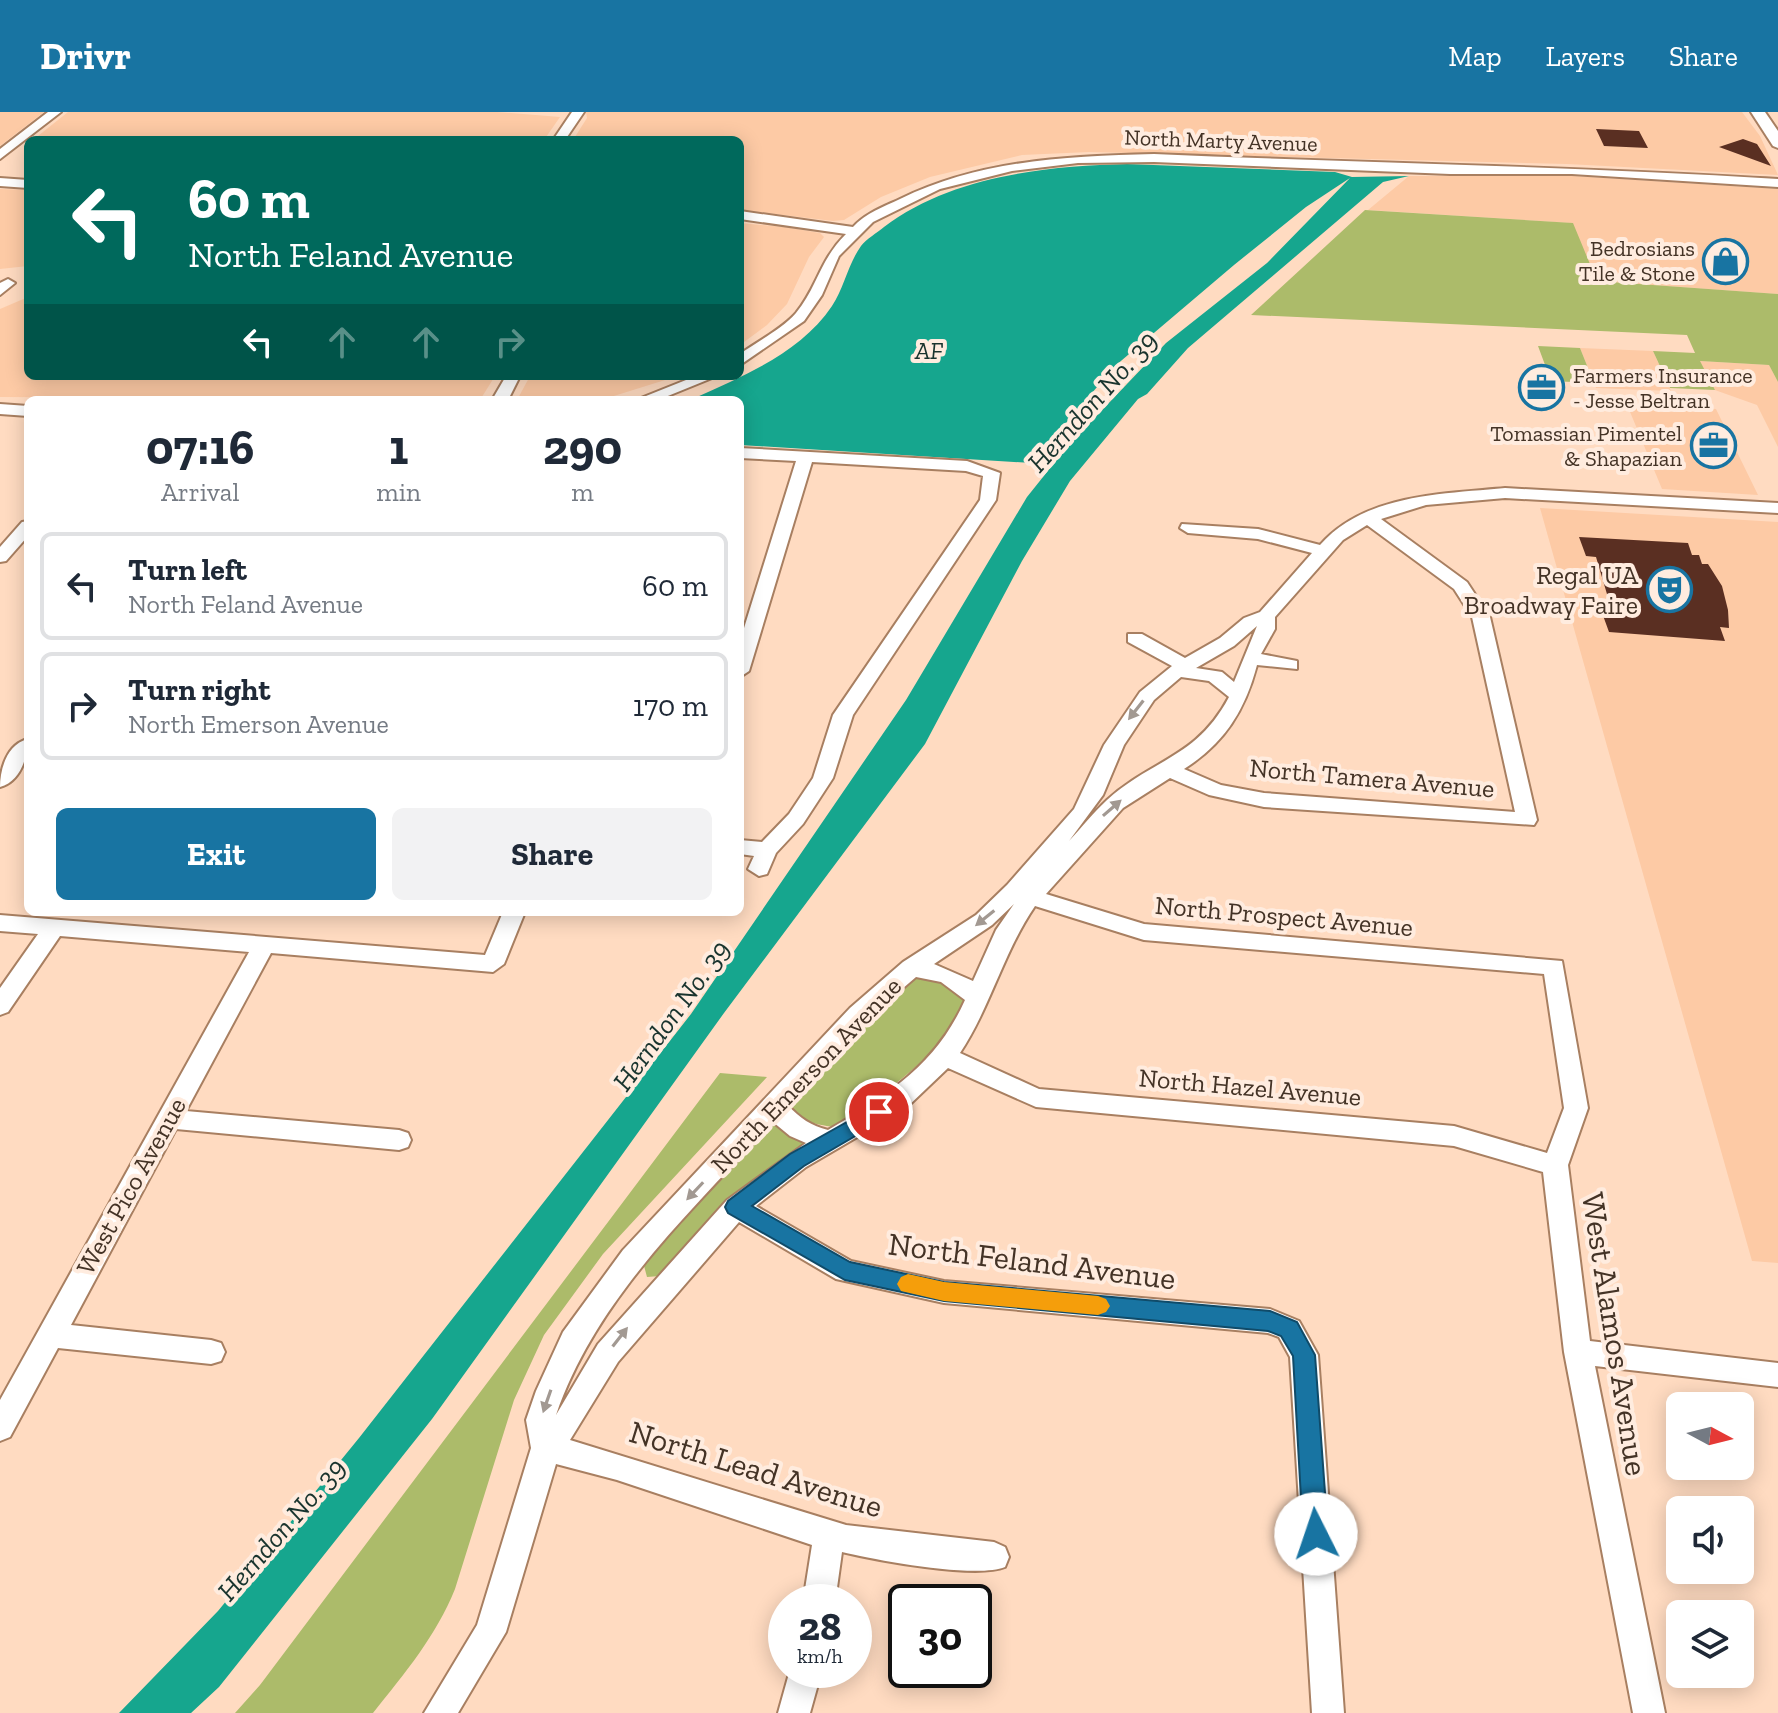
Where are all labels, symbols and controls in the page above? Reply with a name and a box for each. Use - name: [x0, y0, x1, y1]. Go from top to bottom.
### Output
- text: Drivr: [40, 33, 131, 79]
- text: Map: [1448, 40, 1502, 73]
- text: Layers: [1546, 40, 1625, 73]
- text: Share: [1669, 40, 1738, 73]
- street label: North Marty Avenue: [1124, 124, 1318, 157]
- text: 60 m: [188, 165, 310, 232]
- icon: left: [56, 168, 160, 272]
- text: North Feland Avenue: [188, 233, 513, 276]
- place label: Bedrosians Tile & Stone: [1579, 235, 1695, 287]
- shop icon: Bedrosians Tile & Stone: [1702, 237, 1750, 285]
- icon: left: [236, 320, 280, 364]
- icon: ahead: [320, 320, 364, 364]
- icon: ahead: [404, 320, 448, 364]
- icon: right: [488, 320, 532, 364]
- water label: Herndon No. 39: [1020, 324, 1164, 479]
- water label: AF: [914, 336, 943, 365]
- place label: Farmers Insurance - Jesse Beltran: [1573, 362, 1753, 414]
- office icon: Farmers Insurance - Jesse Beltran: [1518, 364, 1566, 412]
- text: 07:16: [146, 419, 254, 476]
- text: 1: [389, 419, 408, 476]
- text: 290: [543, 419, 622, 476]
- place label: Tomassian Pimentel & Shapazian: [1490, 420, 1682, 472]
- office icon: Tomassian Pimentel & Shapazian: [1689, 422, 1737, 470]
- text: Arrival: [161, 476, 239, 508]
- text: min: [376, 476, 421, 508]
- text: m: [571, 476, 594, 508]
- text: Turn left: [128, 552, 247, 588]
- place label: Regal UA Broadway Faire: [1464, 559, 1639, 621]
- icon: left: [60, 564, 104, 608]
- theatre icon: Regal UA Broadway Faire: [1645, 566, 1693, 614]
- text: 60 m: [642, 568, 708, 604]
- text: North Feland Avenue: [128, 588, 363, 620]
- text: Turn right: [128, 672, 270, 708]
- icon: right: [60, 684, 104, 728]
- text: 170 m: [633, 688, 708, 724]
- one-way arrow: [1128, 700, 1144, 720]
- text: North Emerson Avenue: [128, 708, 389, 740]
- street label: North Tamera Avenue: [1248, 751, 1496, 805]
- one-way arrow: [1102, 800, 1122, 817]
- button: Exit: [56, 808, 376, 900]
- button: Share: [392, 808, 712, 900]
- street label: North Prospect Avenue: [1154, 889, 1414, 943]
- one-way arrow: [975, 909, 995, 926]
- water label: Herndon No. 39: [606, 933, 737, 1097]
- street label: North Emerson Avenue: [704, 970, 908, 1180]
- street label: North Hazel Avenue: [1137, 1061, 1363, 1113]
- pin: [845, 1078, 913, 1146]
- icon: arrive: [857, 1090, 901, 1134]
- street label: West Pico Avenue: [69, 1092, 193, 1280]
- one-way arrow: [687, 1181, 705, 1200]
- street label: West Alamos Avenue: [1574, 1190, 1656, 1478]
- street label: North Feland Avenue: [886, 1225, 1178, 1297]
- one-way arrow: [612, 1327, 628, 1347]
- one-way arrow: [540, 1390, 552, 1414]
- north arrow: [1666, 1392, 1754, 1480]
- map controls: [1666, 1392, 1754, 1688]
- street label: North Lead Avenue: [625, 1412, 887, 1526]
- water label: Herndon No. 39: [210, 1451, 352, 1607]
- position arrow: [1274, 1492, 1358, 1576]
- button: sound: [1666, 1496, 1754, 1584]
- speed limit sign: 30: [888, 1584, 992, 1688]
- button: layers: [1666, 1600, 1754, 1688]
- text: 28: [798, 1602, 842, 1650]
- text: km/h: [797, 1644, 843, 1668]

